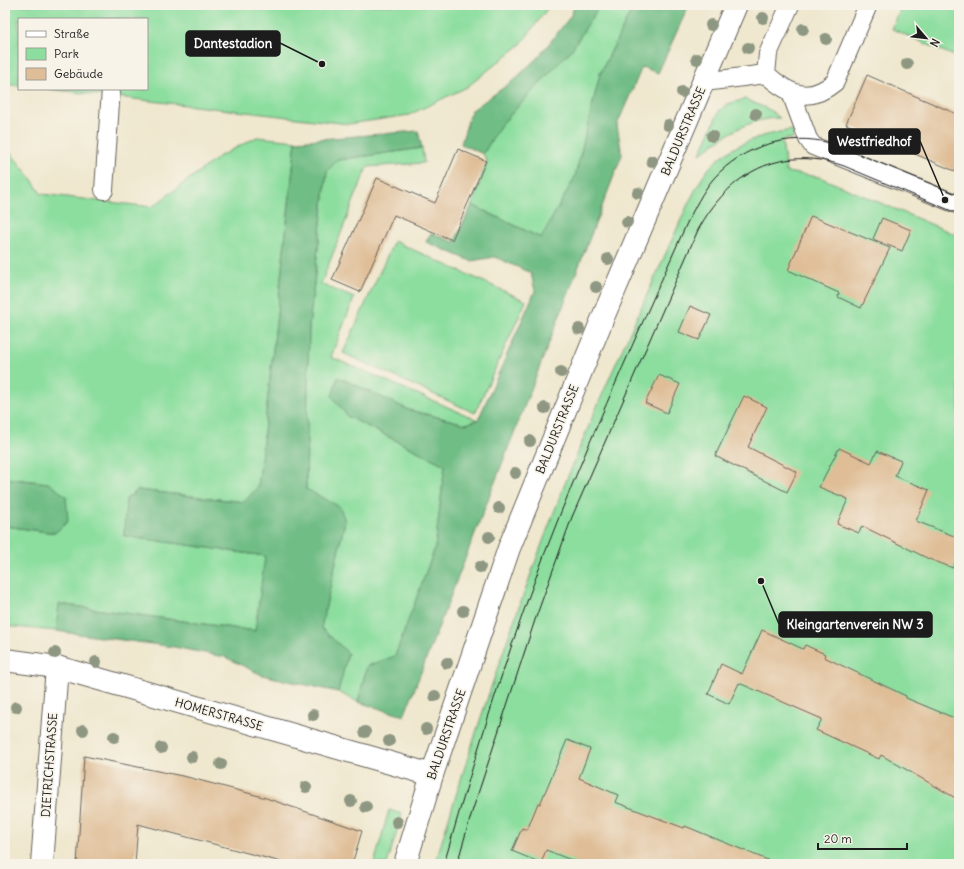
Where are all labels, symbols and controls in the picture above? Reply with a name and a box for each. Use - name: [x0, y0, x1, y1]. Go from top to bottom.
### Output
- legend: [18, 18, 148, 90]
- north arrow: [906, 18, 946, 58]
- text: Straße: [54, 26, 89, 41]
- callout: Dantestadion: [186, 31, 280, 56]
- text: Dantestadion: [194, 35, 273, 52]
- text: N: [927, 36, 943, 49]
- text: Park: [54, 46, 79, 61]
- text: Gebäude: [54, 66, 103, 81]
- street label: BALDURSTRASSE: [658, 84, 708, 178]
- callout: Westfriedhof: [829, 129, 920, 154]
- text: Westfriedhof: [837, 133, 912, 150]
- street label: BALDURSTRASSE: [532, 382, 582, 476]
- callout: Kleingartenverein NW 3: [779, 612, 932, 637]
- text: Kleingartenverein NW 3: [786, 616, 924, 633]
- street label: BALDURSTRASSE: [423, 687, 469, 781]
- street label: HOMERSTRASSE: [173, 694, 265, 734]
- street label: DIETRICHSTRASSE: [38, 712, 60, 818]
- scale bar: [818, 825, 907, 851]
- text: 20 m: [824, 831, 852, 846]

